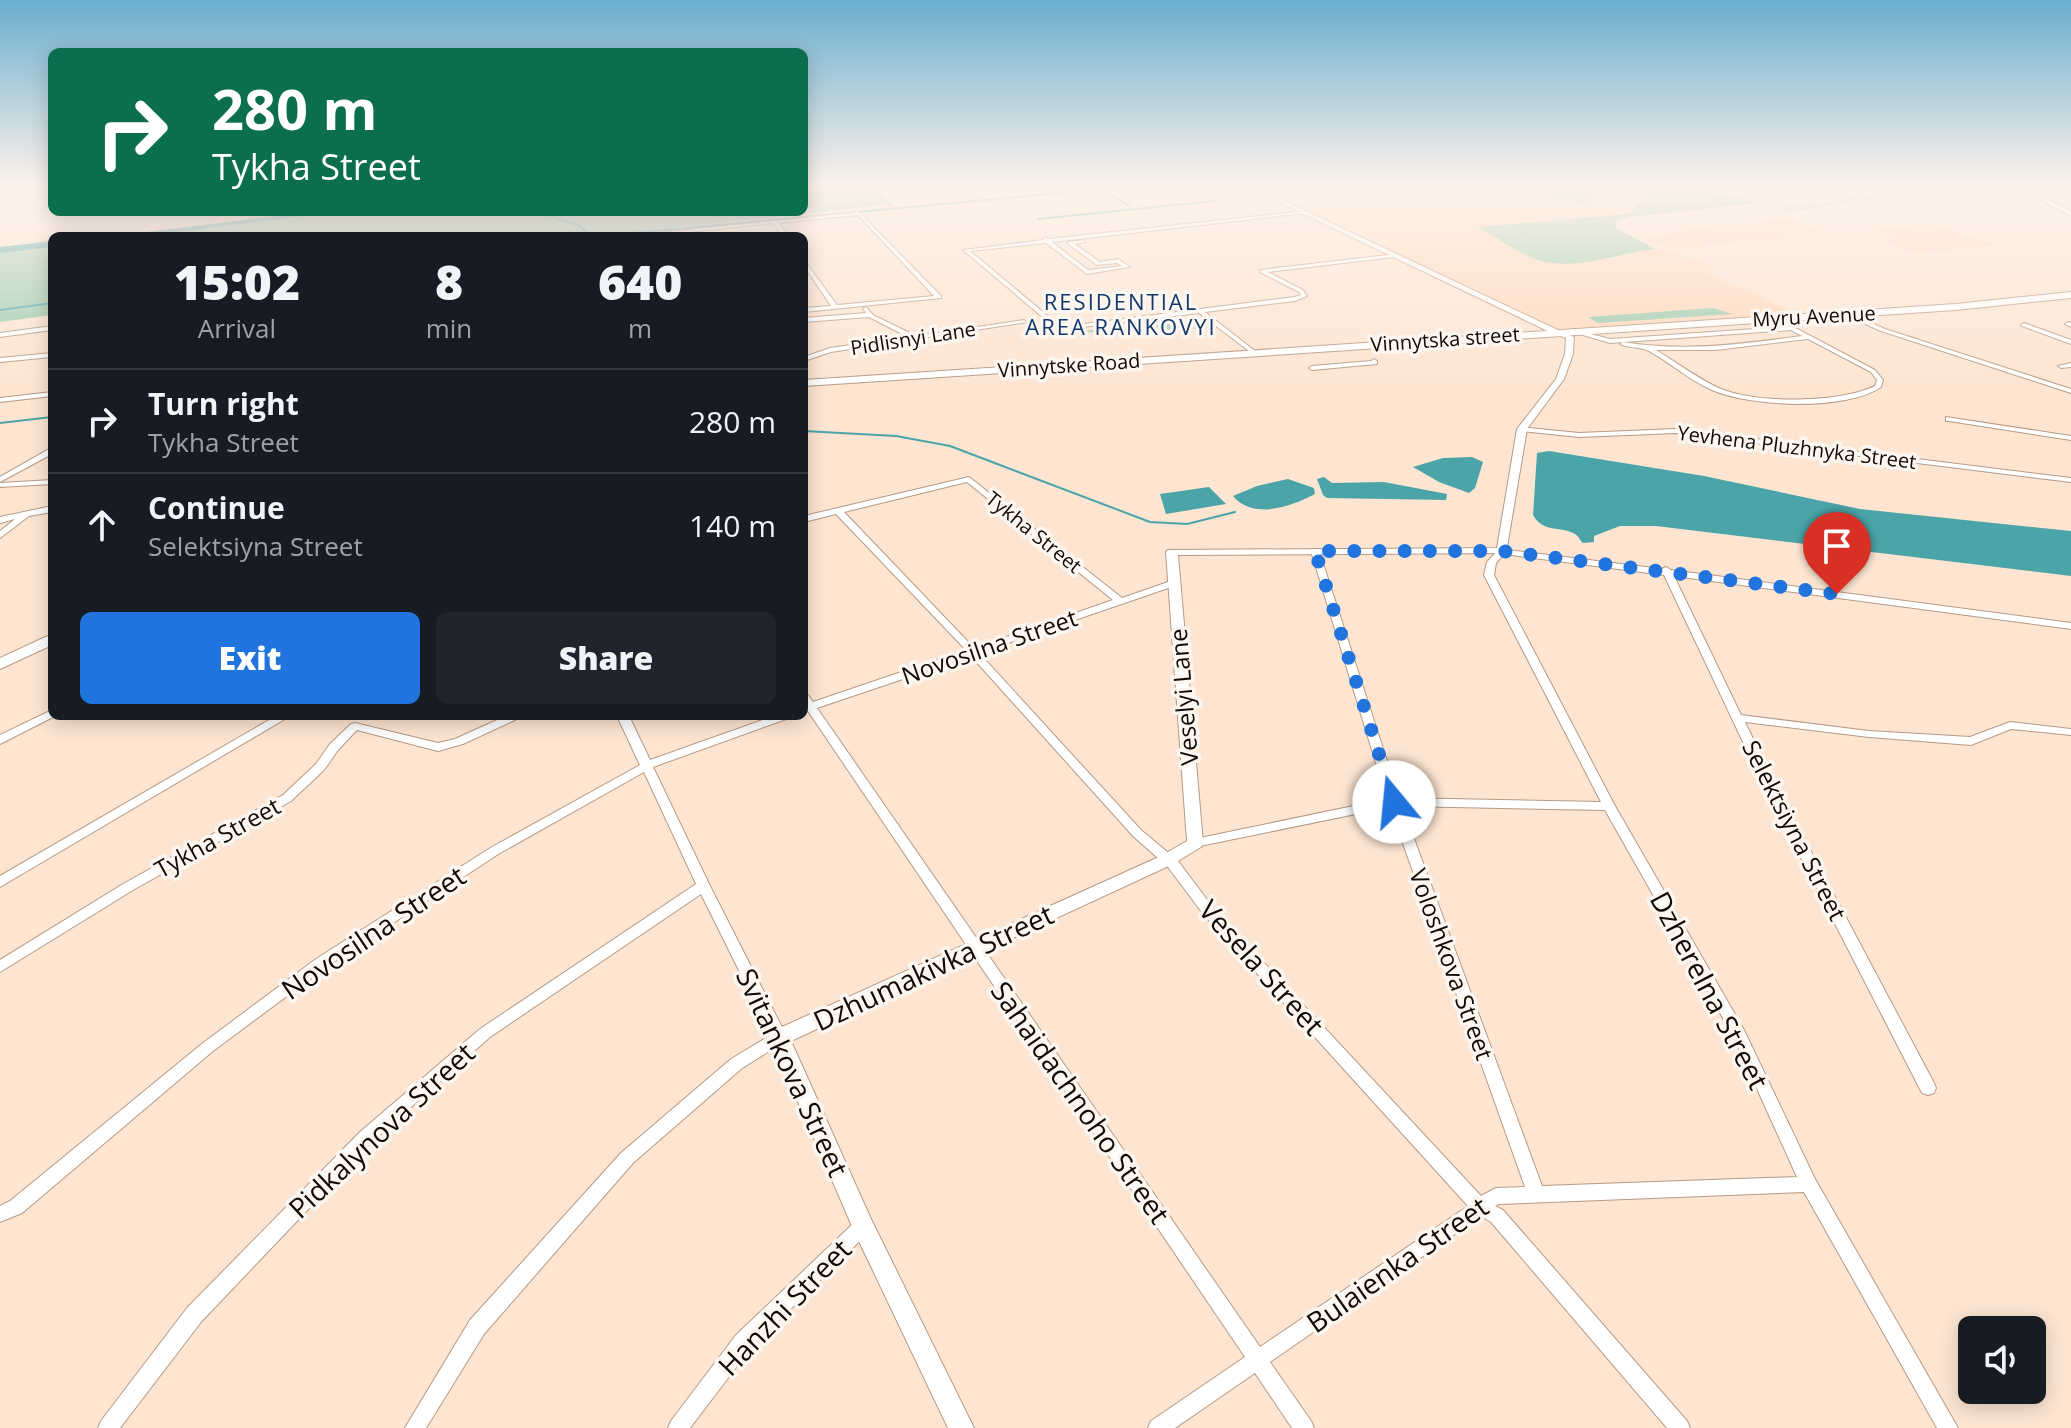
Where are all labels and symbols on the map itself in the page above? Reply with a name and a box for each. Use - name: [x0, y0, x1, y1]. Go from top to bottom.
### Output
- district label: RESIDENTIAL AREA RANKOVYI: [1025, 286, 1217, 341]
- street label: Myru Avenue: [1752, 299, 1876, 333]
- street label: Pidlisnyi Lane: [848, 315, 978, 361]
- street label: Vinnytska street: [1370, 320, 1520, 358]
- street label: Vinnytske Road: [997, 347, 1141, 383]
- street label: Yevhena Pluzhnyka Street: [1676, 419, 1918, 475]
- street label: Tykha Street: [980, 485, 1088, 579]
- pin: [1803, 512, 1871, 594]
- street label: Novosilna Street: [897, 600, 1081, 692]
- street label: Veselyi Lane: [1161, 627, 1205, 767]
- street label: Selektsiyna Street: [1735, 734, 1855, 926]
- position arrow: [1352, 760, 1436, 844]
- street label: Tykha Street: [148, 789, 286, 885]
- street label: Novosilna Street: [273, 856, 473, 1008]
- street label: Voloshkova Street: [1402, 864, 1502, 1064]
- street label: Dzherelna Street: [1642, 884, 1778, 1096]
- street label: Vesela Street: [1191, 891, 1333, 1043]
- street label: Dzhumakivka Street: [807, 895, 1059, 1039]
- street label: Svitankova Street: [728, 962, 858, 1182]
- street label: Sahaidachnoho Street: [983, 973, 1179, 1231]
- street label: Pidkalynova Street: [280, 1034, 482, 1226]
- street label: Bulaienka Street: [1299, 1187, 1495, 1341]
- street label: Hanzhi Street: [709, 1230, 859, 1384]

